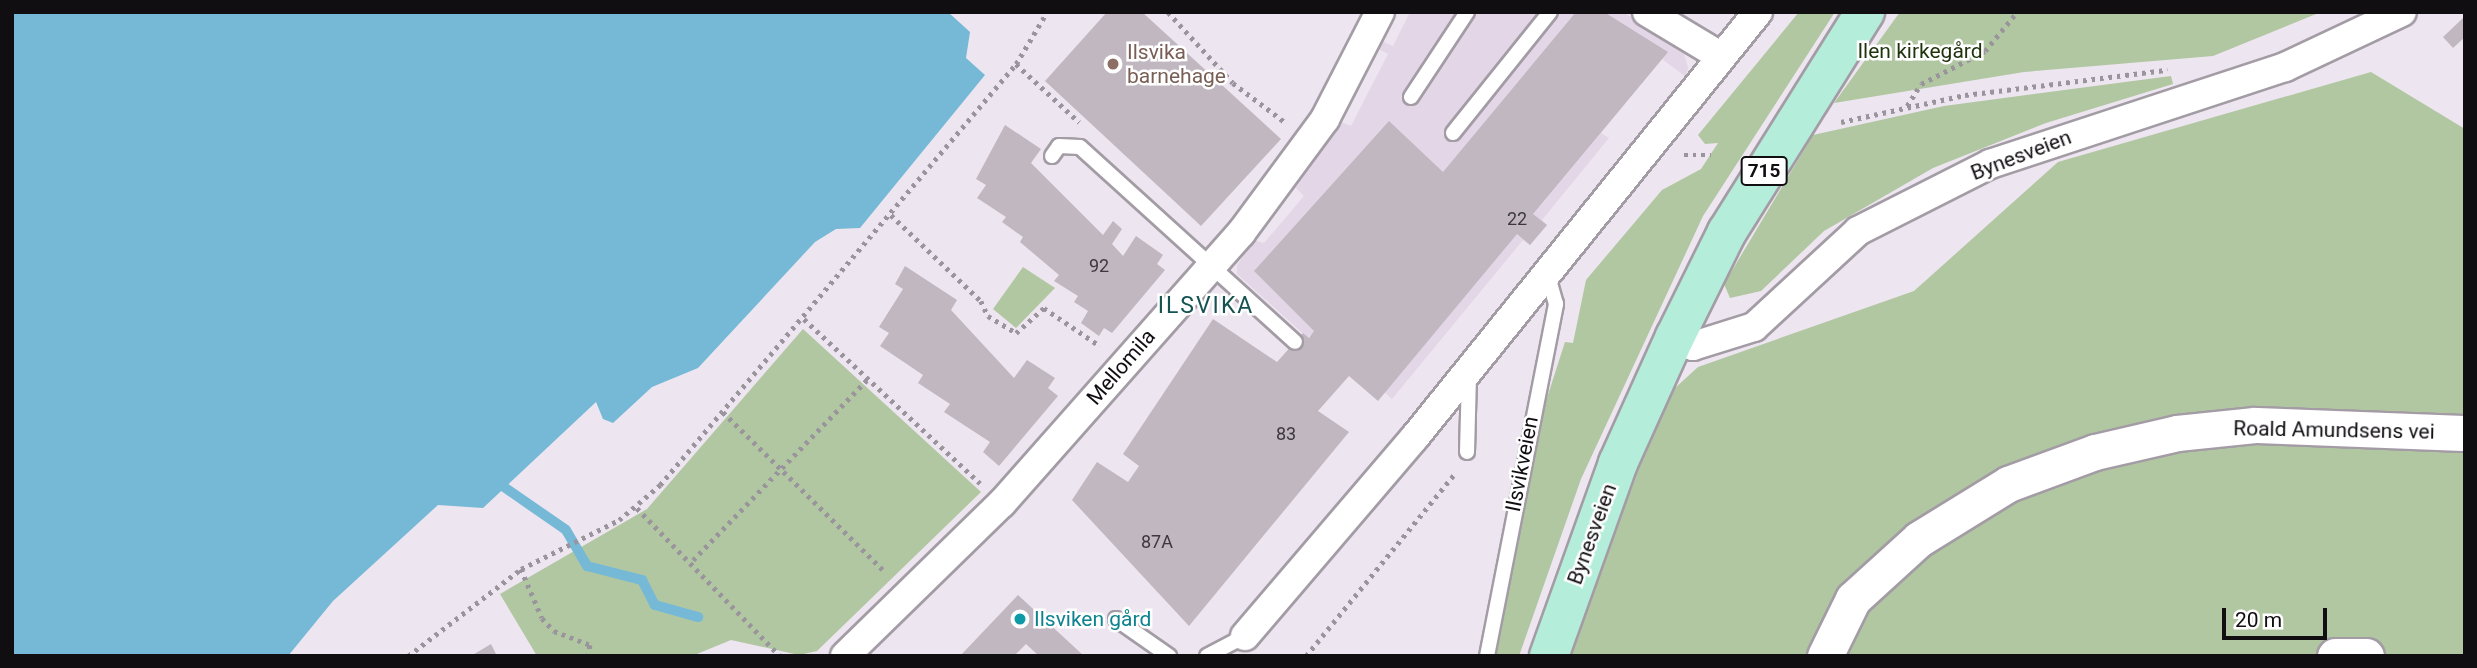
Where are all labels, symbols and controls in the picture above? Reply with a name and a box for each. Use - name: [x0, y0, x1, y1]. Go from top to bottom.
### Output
- park label: Ilen kirkegård: [1857, 38, 1983, 64]
- place label: Ilsvika barnehage: [1127, 39, 1226, 89]
- marker: Ilsvika barnehage: [1105, 56, 1121, 72]
- street label: Bynesveien: [1967, 124, 2075, 186]
- road number: 715: [1740, 155, 1788, 186]
- house number: 22: [1507, 208, 1527, 230]
- house number: 92: [1089, 255, 1109, 277]
- district label: ILSVIKA: [1159, 292, 1253, 320]
- street label: Mellomila: [1081, 324, 1161, 410]
- street label: Ilsvikveien: [1500, 414, 1544, 514]
- street label: Roald Amundsens vei: [2233, 416, 2435, 444]
- house number: 83: [1276, 423, 1296, 445]
- street label: Bynesveien: [1562, 480, 1622, 588]
- house number: 87A: [1141, 531, 1173, 553]
- scale bar: [2225, 594, 2330, 638]
- place label: Ilsviken gård: [1034, 606, 1151, 632]
- text: 20 m: [2235, 608, 2282, 632]
- marker: Ilsviken gård: [1012, 611, 1028, 627]

